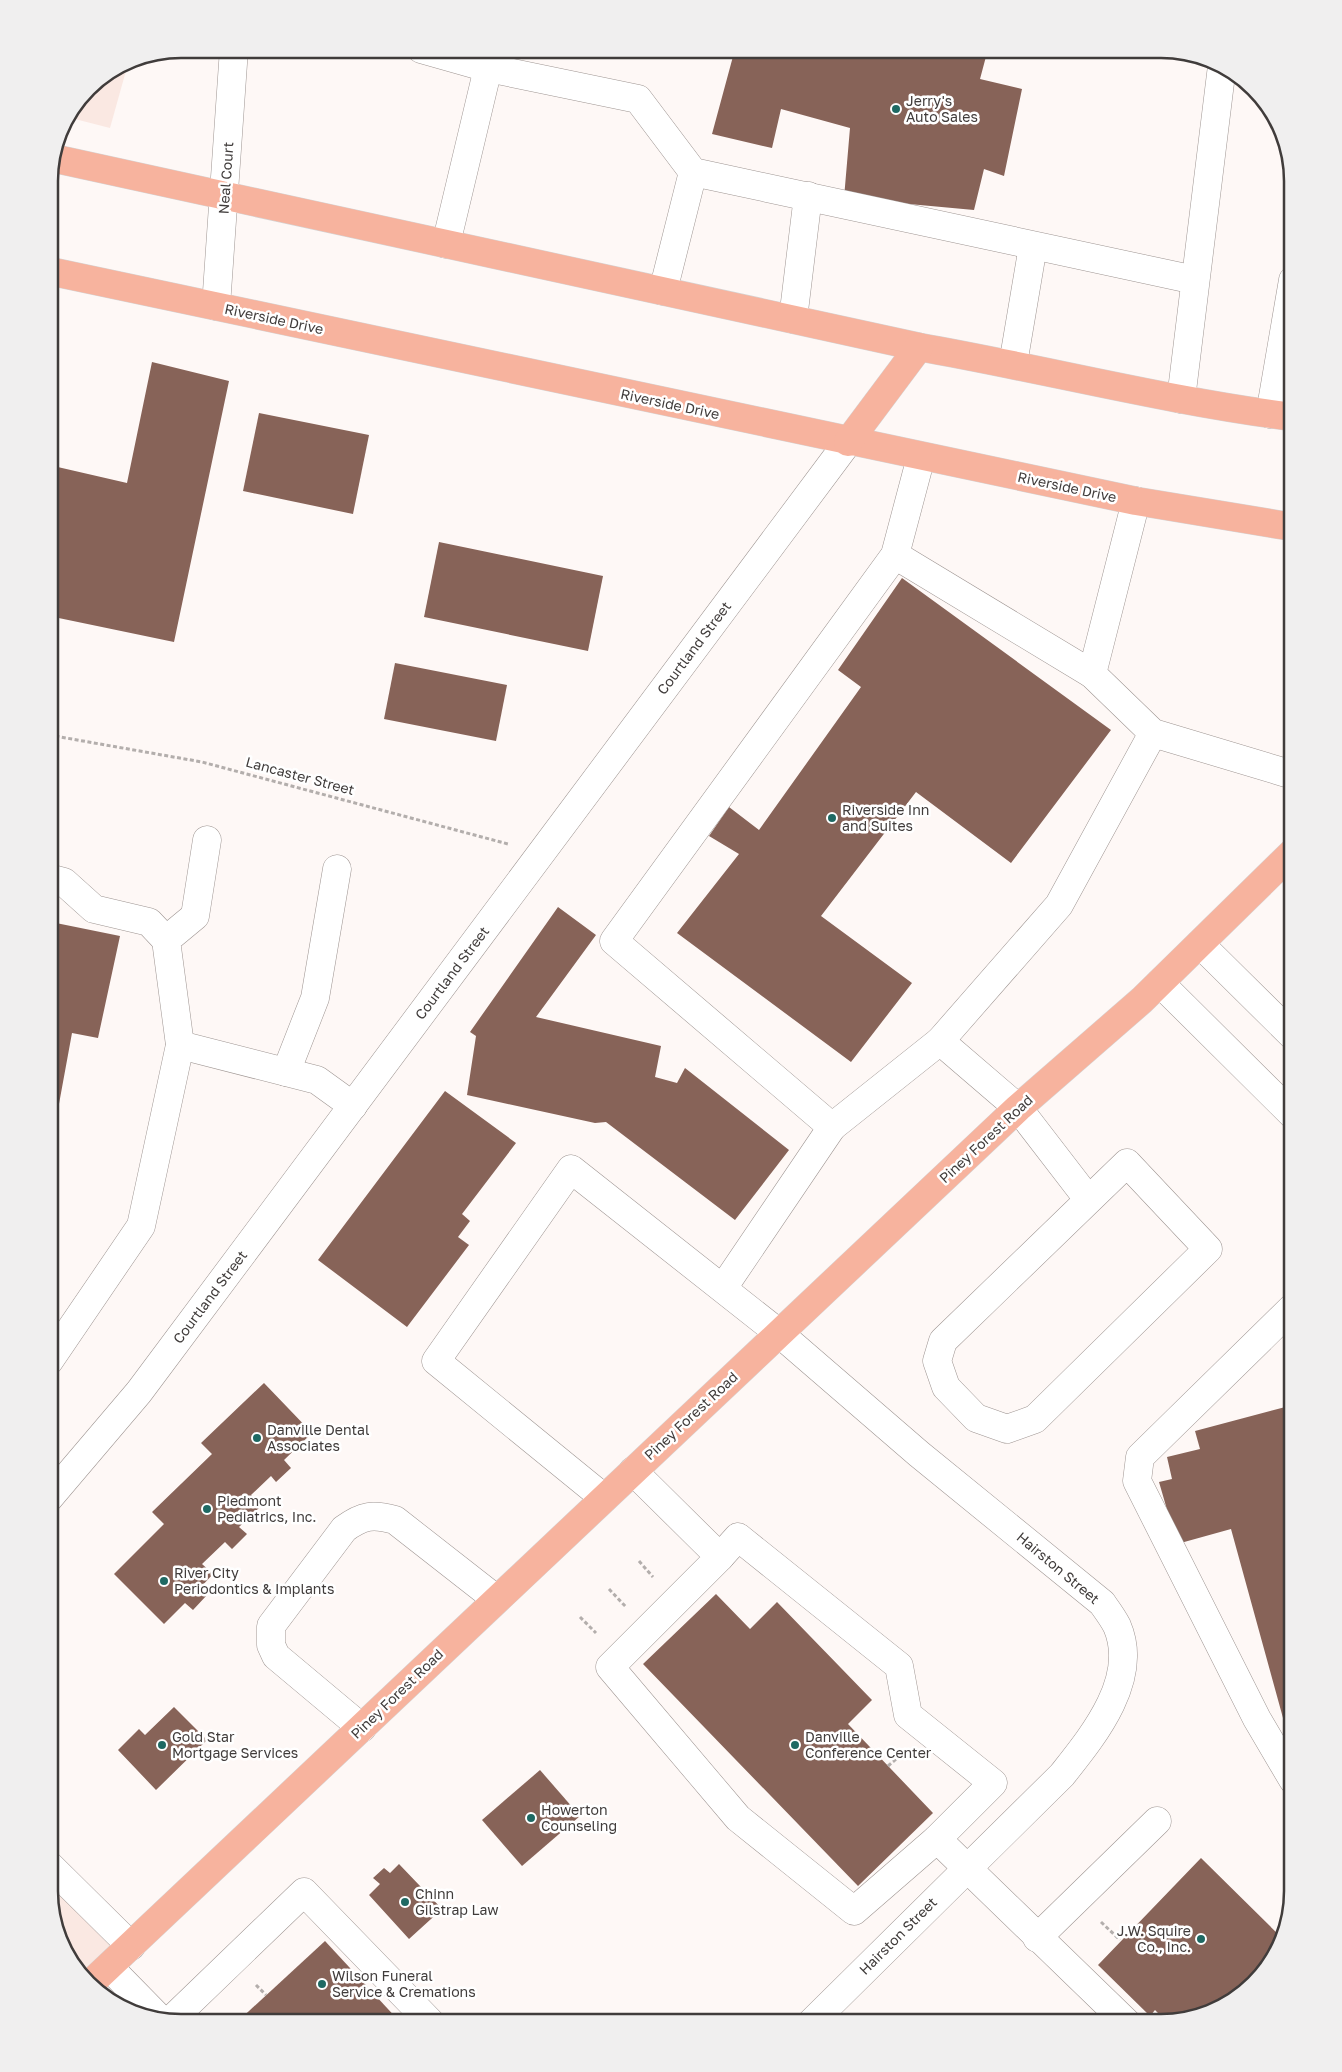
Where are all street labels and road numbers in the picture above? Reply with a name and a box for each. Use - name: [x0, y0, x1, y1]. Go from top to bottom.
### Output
- street label: Neal Court: [214, 141, 237, 215]
- street label: Riverside Drive: [223, 300, 325, 337]
- street label: Riverside Drive: [619, 385, 721, 422]
- street label: Riverside Drive: [1016, 468, 1118, 505]
- street label: Courtland Street: [653, 598, 734, 698]
- street label: Lancaster Street: [244, 753, 356, 798]
- street label: Courtland Street: [411, 923, 492, 1023]
- street label: Piney Forest Road: [935, 1091, 1036, 1186]
- street label: Courtland Street: [169, 1247, 250, 1347]
- street label: Piney Forest Road: [640, 1368, 741, 1463]
- street label: Hairston Street: [1014, 1528, 1103, 1607]
- street label: Piney Forest Road: [347, 1645, 446, 1742]
- street label: Hairston Street: [855, 1893, 940, 1978]

